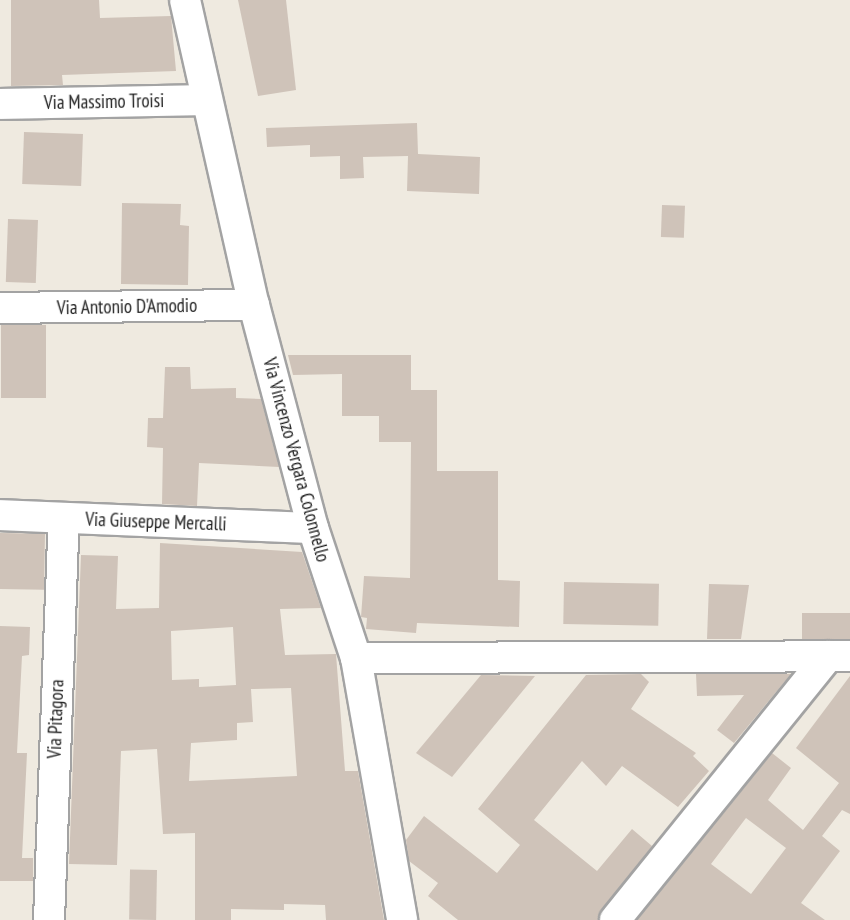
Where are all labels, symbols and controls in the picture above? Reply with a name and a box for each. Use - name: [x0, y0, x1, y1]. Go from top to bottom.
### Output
- street label: Via Massimo Troisi: [43, 90, 165, 114]
- street label: Via Antonio D'Amodio: [56, 294, 198, 320]
- street label: Via Vincenzo Vergara Colonnello: [258, 355, 334, 565]
- street label: Via Giuseppe Mercalli: [85, 508, 227, 536]
- street label: Via Pitagora: [43, 679, 69, 759]

